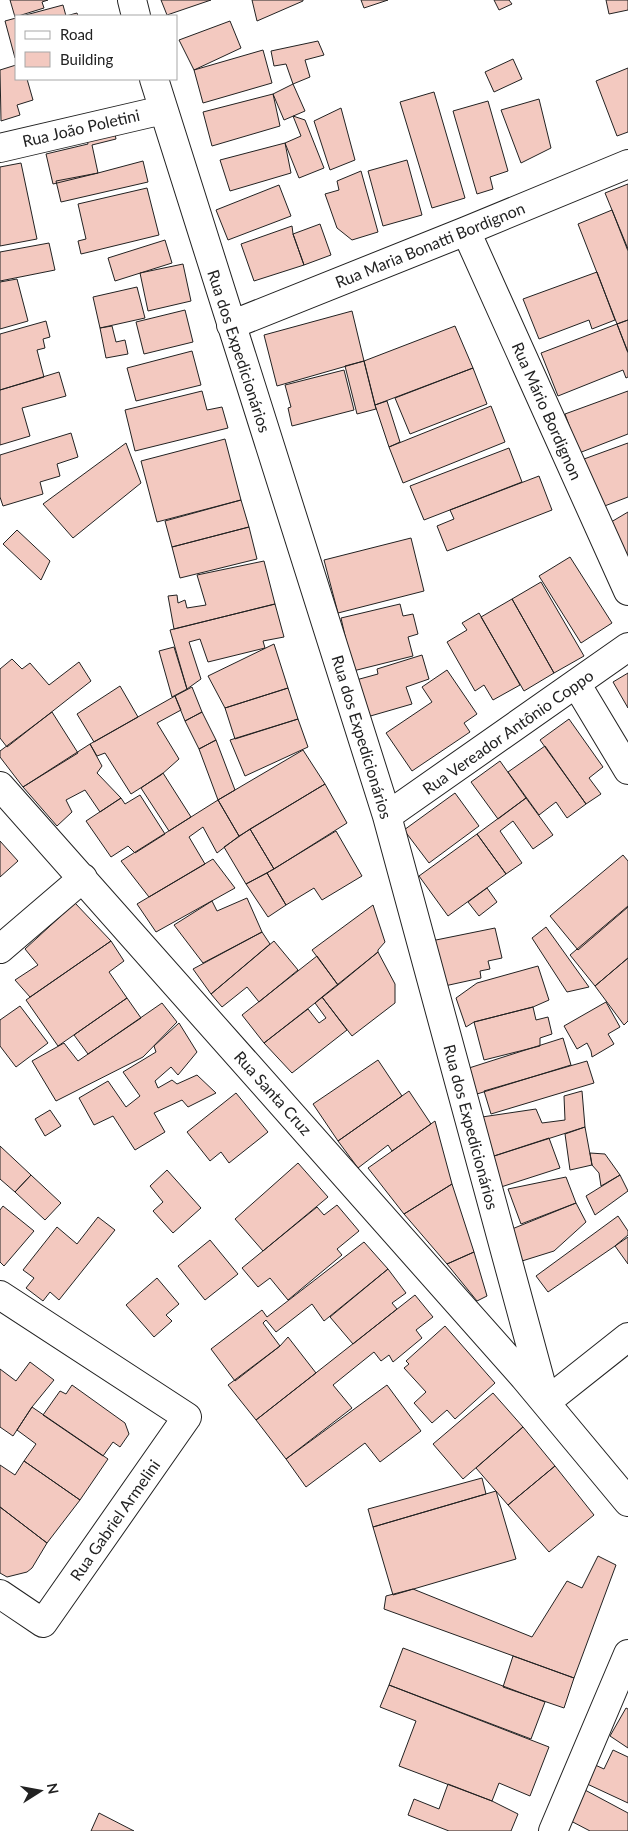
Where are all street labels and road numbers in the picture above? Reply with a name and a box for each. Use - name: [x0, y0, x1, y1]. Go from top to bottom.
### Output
- street label: Rua João Poletini: [20, 105, 141, 150]
- street label: Rua Maria Bonatti Bordignon: [332, 198, 527, 291]
- street label: Rua dos Expedicionários: [204, 267, 275, 435]
- street label: Rua Mário Bordignon: [508, 339, 586, 483]
- street label: Rua dos Expedicionários: [329, 653, 396, 821]
- street label: Rua Vereador Antônio Coppo: [419, 665, 597, 798]
- street label: Rua dos Expedicionários: [440, 1042, 503, 1212]
- street label: Rua Santa Cruz: [231, 1047, 316, 1139]
- street label: Rua Gabriel Armelini: [66, 1456, 163, 1584]

